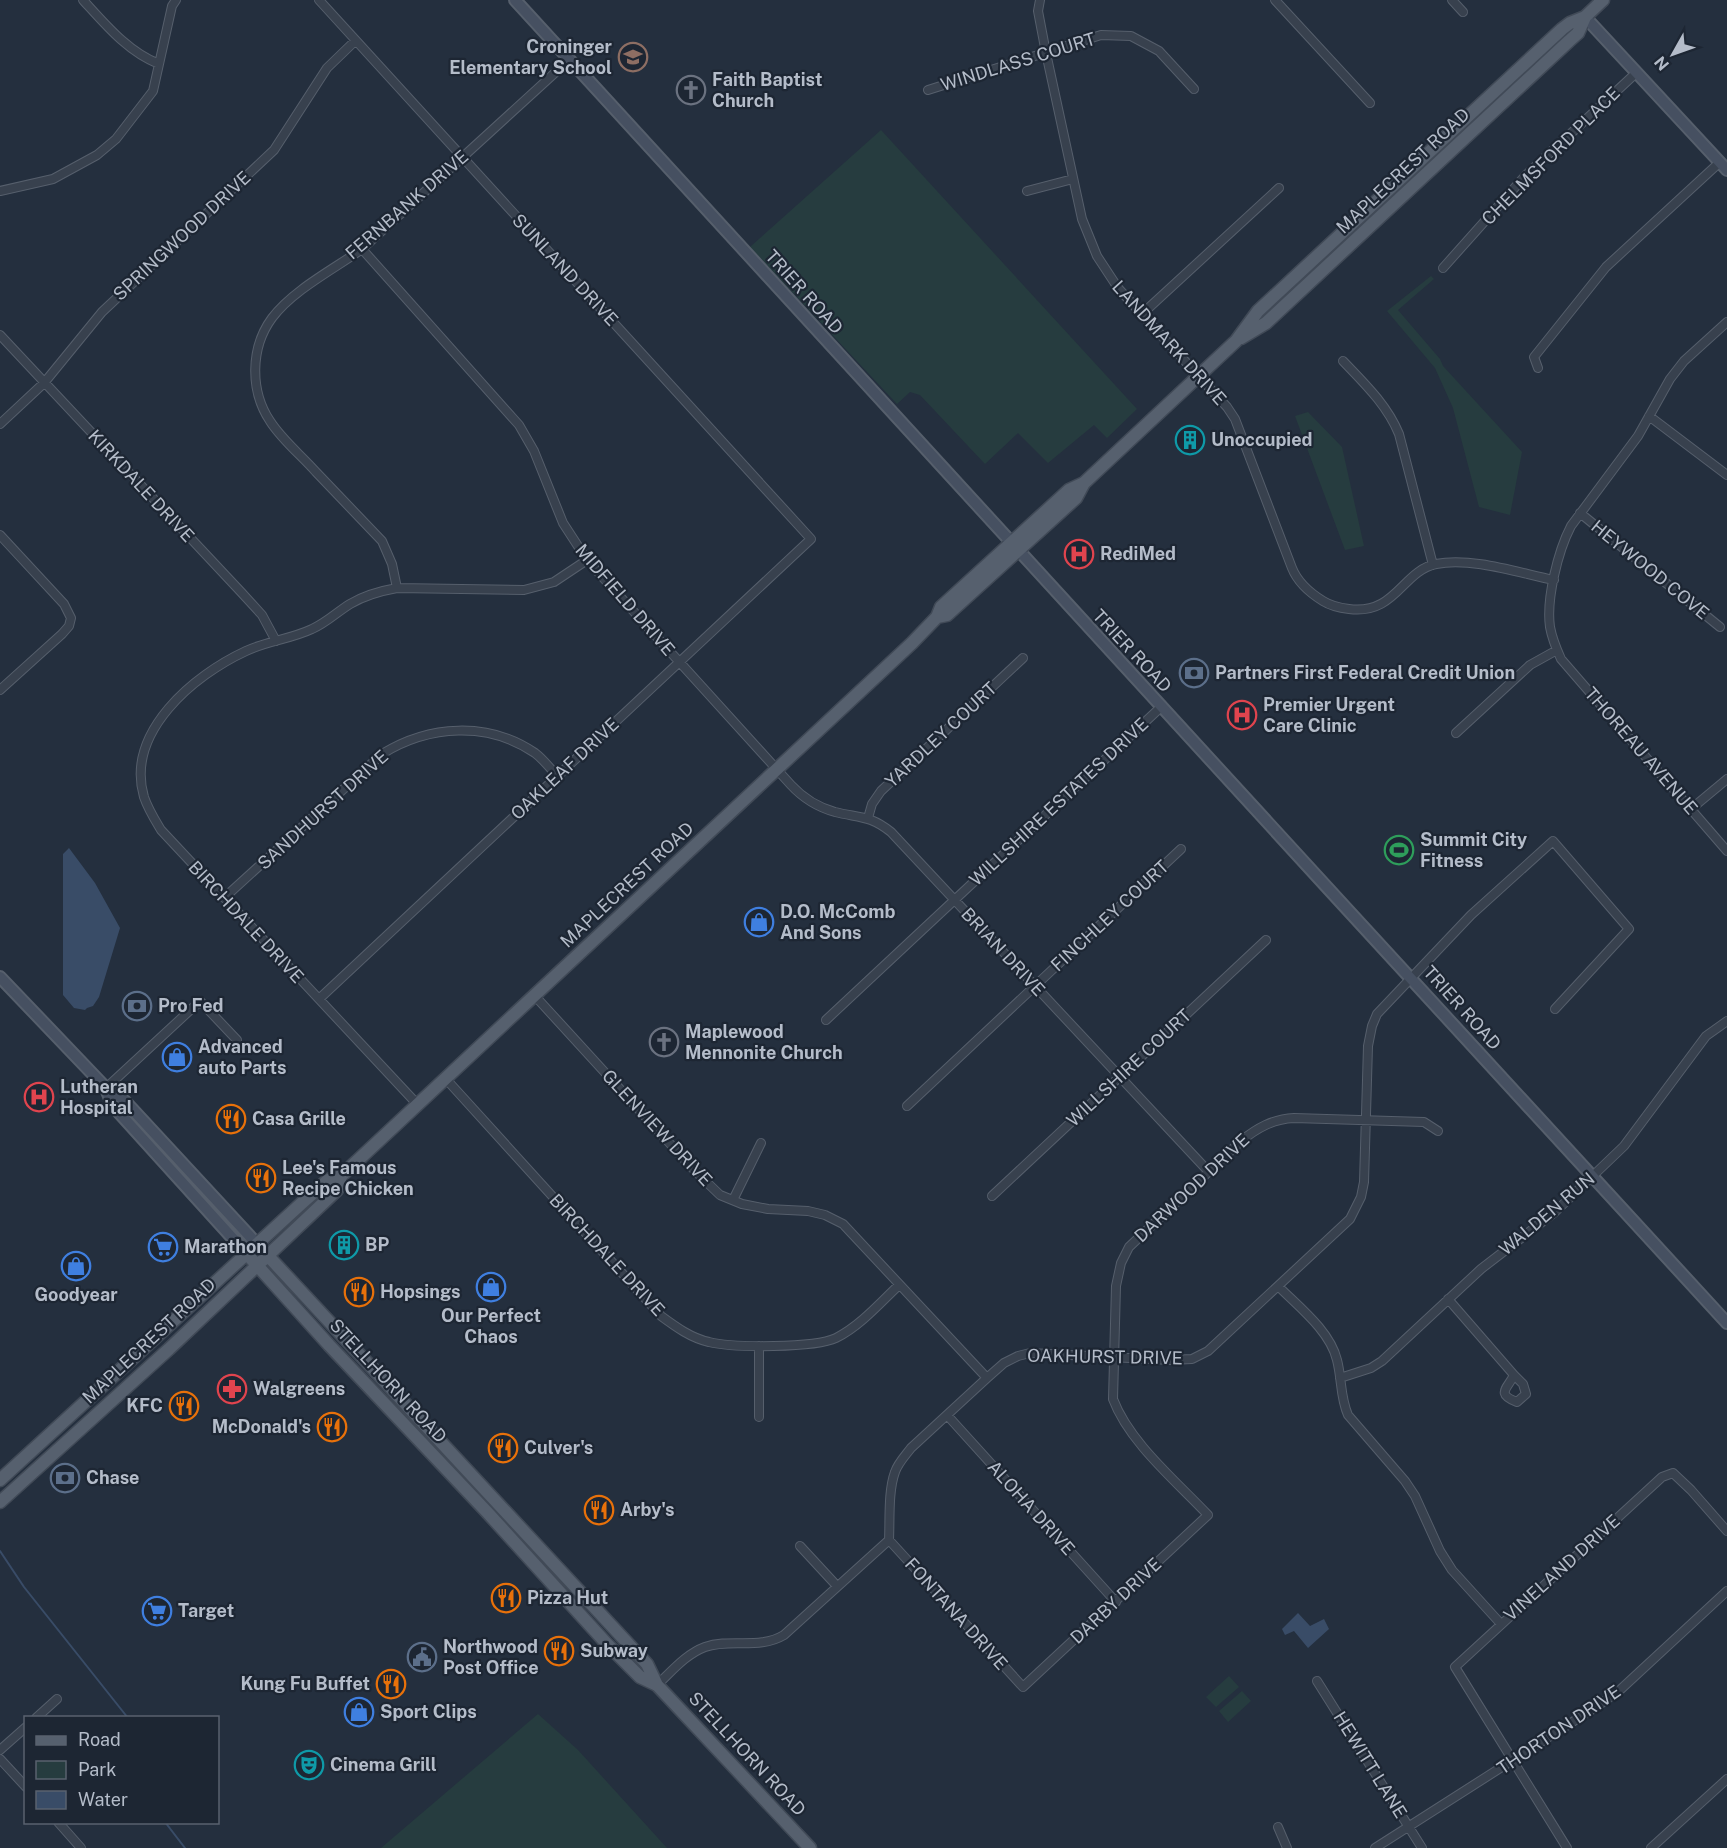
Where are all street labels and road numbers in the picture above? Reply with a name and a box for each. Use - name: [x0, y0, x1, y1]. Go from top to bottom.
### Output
- street label: WINDLASS COURT: [938, 28, 1098, 95]
- street label: CHELMSFORD PLACE: [1477, 82, 1624, 229]
- street label: MAPLECREST ROAD: [1332, 104, 1474, 238]
- street label: FERNBANK DRIVE: [341, 146, 472, 264]
- street label: SPRINGWOOD DRIVE: [109, 167, 255, 305]
- street label: SUNLAND DRIVE: [508, 209, 623, 330]
- street label: TRIER ROAD: [761, 245, 848, 338]
- street label: LANDMARK DRIVE: [1108, 276, 1231, 409]
- street label: KIRKDALE DRIVE: [84, 425, 199, 546]
- street label: HEYWOOD COVE: [1587, 516, 1713, 624]
- street label: MIDFIELD DRIVE: [571, 540, 680, 660]
- street label: TRIER ROAD: [1089, 605, 1176, 696]
- street label: YARDLEY COURT: [881, 677, 1001, 792]
- street label: THOREAU AVENUE: [1581, 683, 1702, 818]
- street label: OAKLEAF DRIVE: [506, 713, 623, 824]
- street label: WILLSHIRE ESTATES DRIVE: [965, 713, 1152, 890]
- street label: SANDHURST DRIVE: [253, 745, 392, 874]
- street label: MAPLECREST ROAD: [556, 818, 698, 952]
- street label: BIRCHDALE DRIVE: [184, 856, 308, 987]
- street label: FINCHLEY COURT: [1046, 856, 1173, 976]
- street label: BRIAN DRIVE: [957, 903, 1050, 1000]
- street label: TRIER ROAD: [1419, 961, 1506, 1054]
- street label: WILLSHIRE COURT: [1062, 1004, 1195, 1131]
- street label: GLENVIEW DRIVE: [598, 1065, 717, 1190]
- street label: DARWOOD DRIVE: [1130, 1129, 1254, 1246]
- street label: WALDEN RUN: [1495, 1168, 1599, 1260]
- street label: BIRCHDALE DRIVE: [545, 1189, 669, 1320]
- street label: MAPLECREST ROAD: [78, 1274, 220, 1408]
- street label: STELLHORN ROAD: [326, 1314, 451, 1447]
- street label: OAKHURST DRIVE: [1027, 1345, 1183, 1368]
- street label: ALOHA DRIVE: [983, 1456, 1079, 1559]
- street label: VINELAND DRIVE: [1499, 1510, 1624, 1625]
- street label: FONTANA DRIVE: [901, 1553, 1012, 1674]
- street label: DARBY DRIVE: [1066, 1553, 1165, 1648]
- street label: THORTON DRIVE: [1493, 1680, 1624, 1779]
- street label: STELLHORN ROAD: [685, 1687, 810, 1820]
- street label: HEWITT LANE: [1329, 1708, 1412, 1822]

